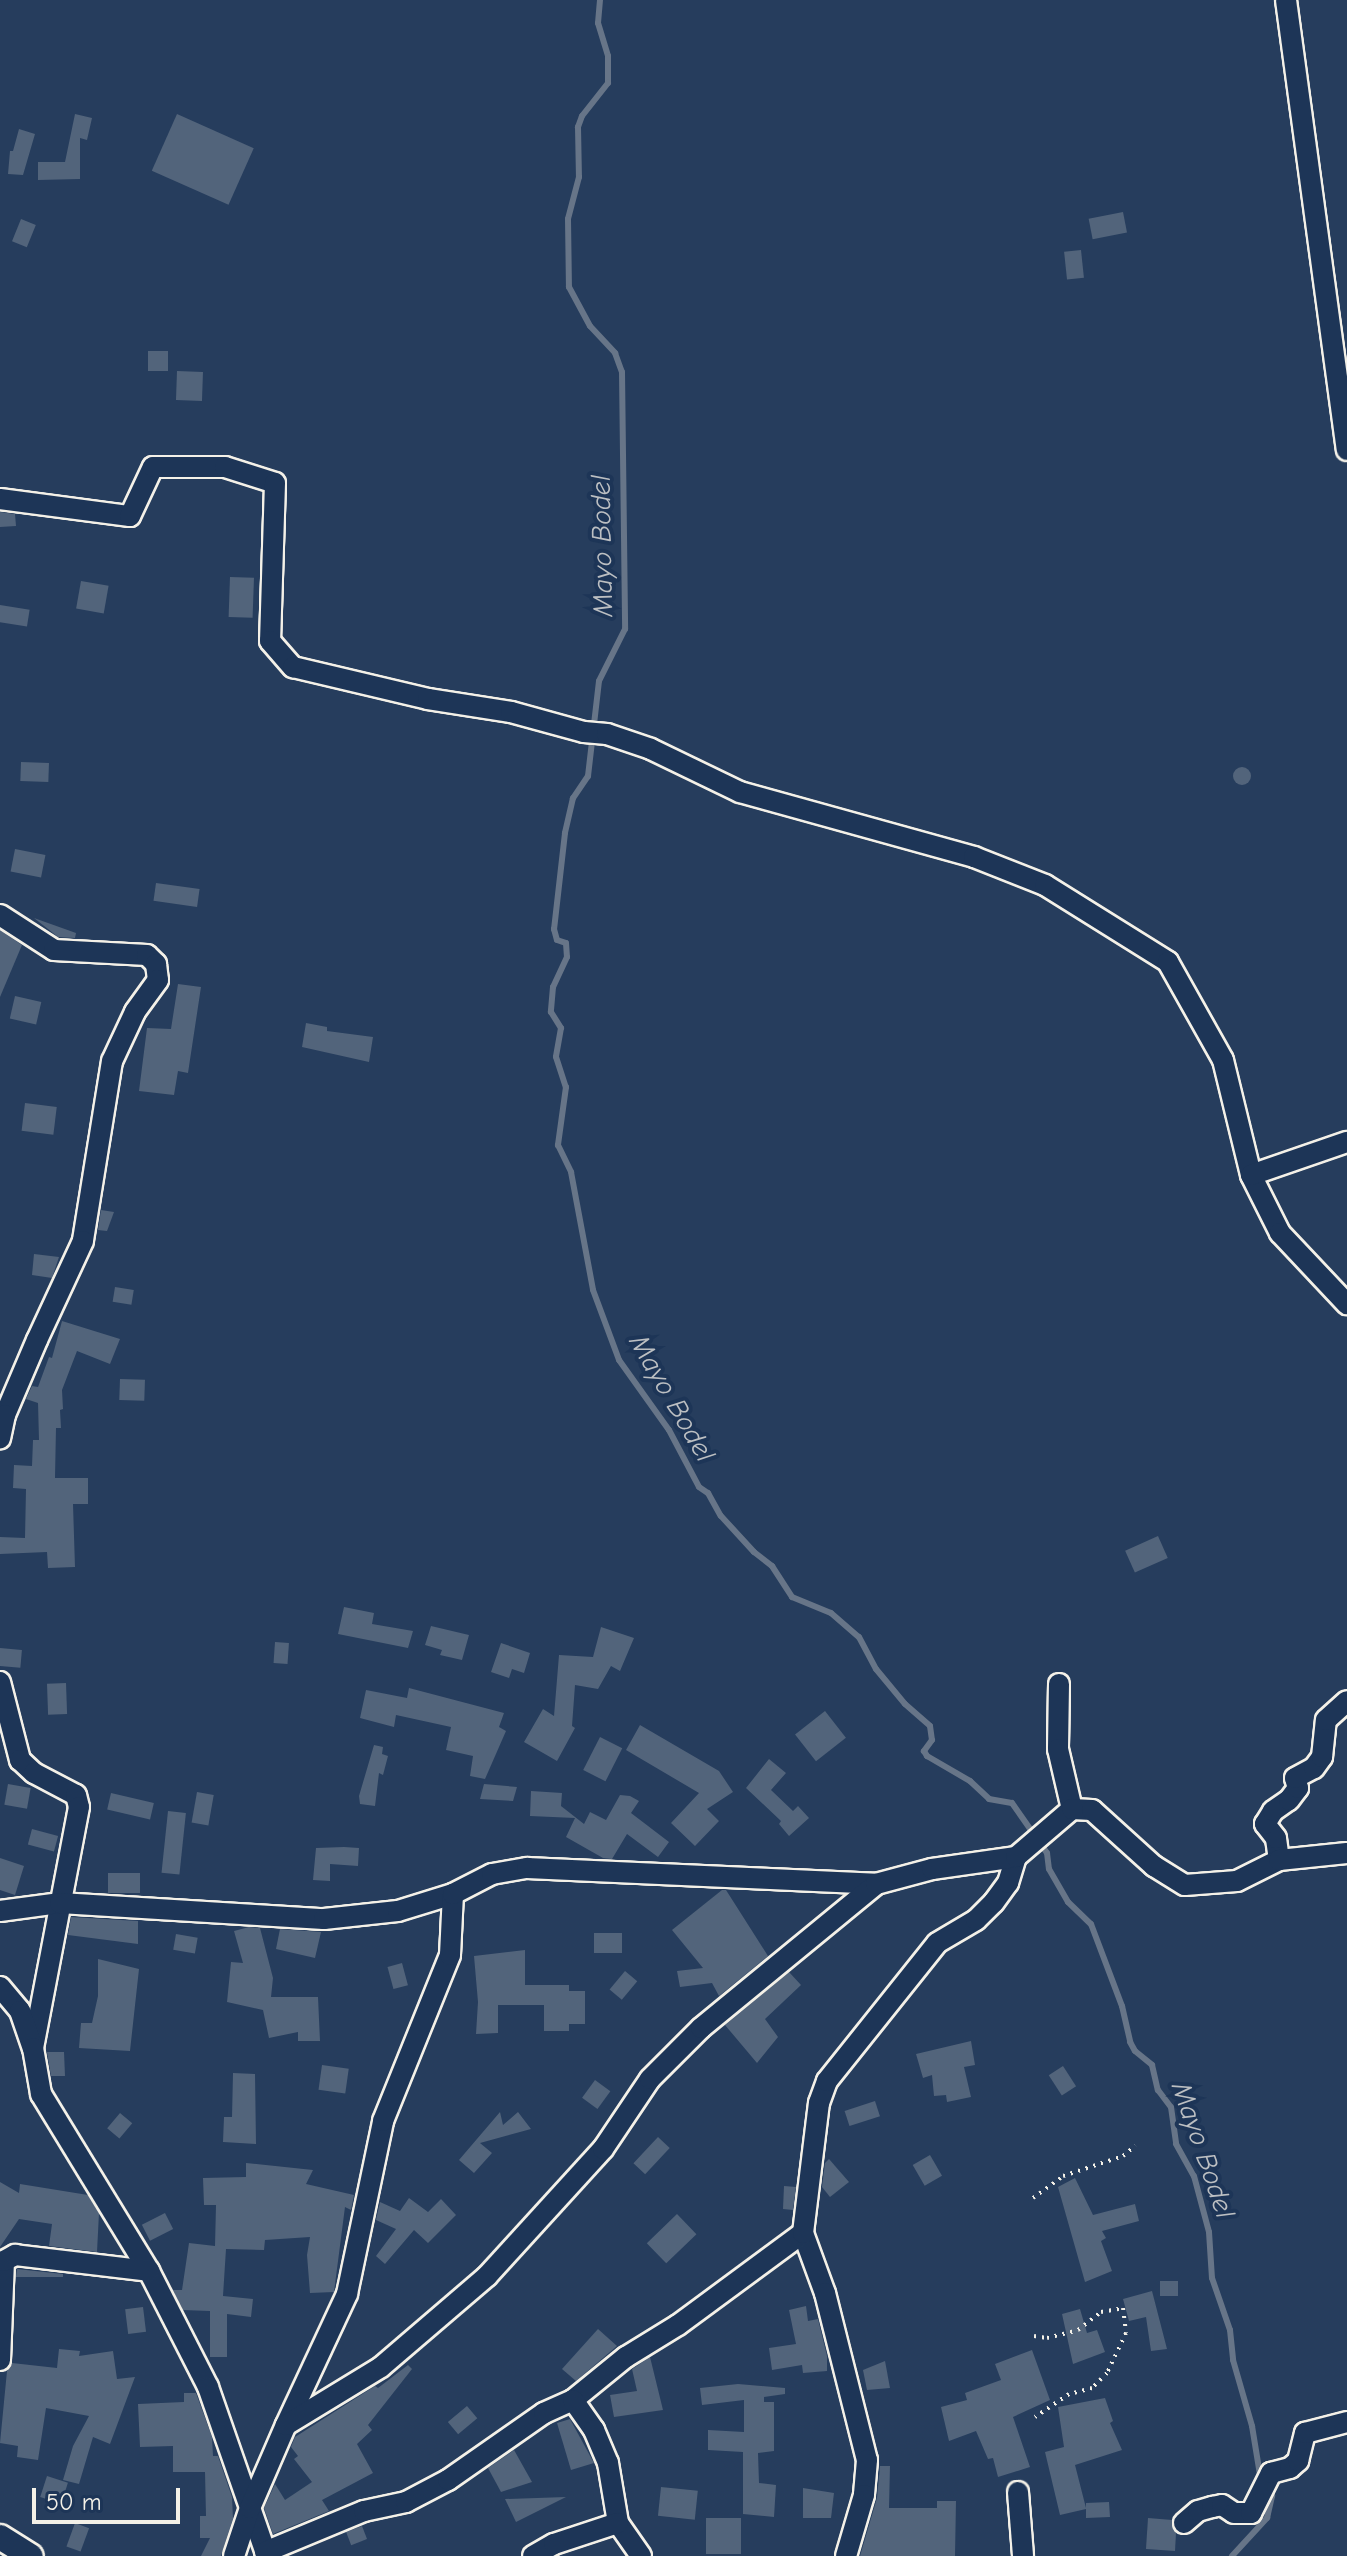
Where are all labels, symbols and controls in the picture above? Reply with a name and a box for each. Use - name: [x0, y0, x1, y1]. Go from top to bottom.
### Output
- water label: Mayo Bodel: [584, 475, 620, 617]
- water label: Mayo Bodel: [622, 1328, 722, 1468]
- water label: Mayo Bodel: [1164, 2077, 1242, 2223]
- scale bar: [36, 2472, 184, 2522]
- text: 50 m: [46, 2488, 102, 2516]

